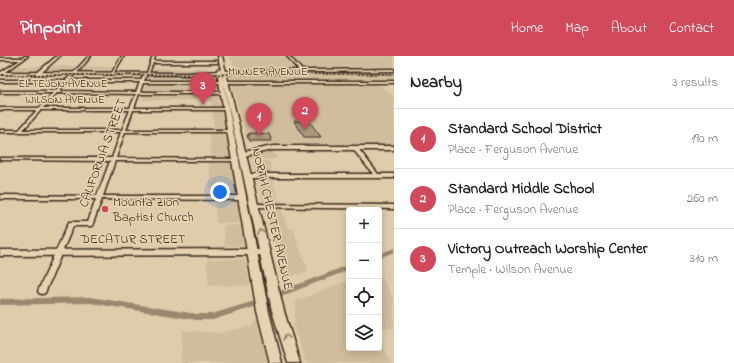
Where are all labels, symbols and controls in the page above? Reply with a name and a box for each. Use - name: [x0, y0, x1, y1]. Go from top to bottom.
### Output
- text: Pinpoint: [20, 15, 82, 42]
- text: Home: [511, 18, 543, 39]
- text: Map: [565, 18, 589, 39]
- text: About: [611, 18, 647, 39]
- text: Contact: [669, 18, 714, 39]
- street label: MINNER AVENUE: [228, 64, 308, 80]
- text: Nearby: [410, 70, 462, 95]
- pin: 3: [190, 72, 216, 105]
- text: 3 results: [672, 73, 718, 92]
- street label: EL TEJON AVENUE: [19, 76, 108, 92]
- street label: WILSON AVENUE: [25, 92, 105, 108]
- street label: CALIFORNIA STREET: [74, 95, 132, 210]
- pin: 2: [292, 97, 318, 130]
- pin: 1: [246, 103, 272, 136]
- text: Standard School District: [448, 118, 602, 140]
- text: 1: [421, 129, 425, 148]
- text: 190 m: [691, 129, 718, 148]
- text: Place · Ferguson Avenue: [448, 140, 578, 159]
- street label: NORTH CHESTER AVENUE: [246, 146, 298, 292]
- text: Standard Middle School: [448, 178, 594, 200]
- your location: [210, 182, 230, 202]
- text: 2: [420, 189, 426, 208]
- text: 260 m: [687, 189, 718, 208]
- place label: Mounta Zion Baptist Church: [112, 193, 193, 227]
- text: Place · Ferguson Avenue: [448, 200, 578, 219]
- marker: Mounta Zion Baptist Church: [100, 204, 110, 214]
- map controls: [346, 207, 382, 351]
- button: +: [346, 207, 382, 243]
- one-way arrow: [258, 229, 266, 235]
- street label: DECATUR STREET: [80, 230, 186, 249]
- text: Victory Outreach Worship Center: [448, 238, 647, 260]
- button: −: [346, 243, 382, 279]
- text: 3: [420, 249, 426, 268]
- text: 310 m: [690, 249, 718, 268]
- text: Temple · Wilson Avenue: [448, 260, 572, 279]
- button: locate: [346, 279, 382, 315]
- button: layers: [346, 315, 382, 351]
- one-way arrow: [282, 334, 291, 341]

